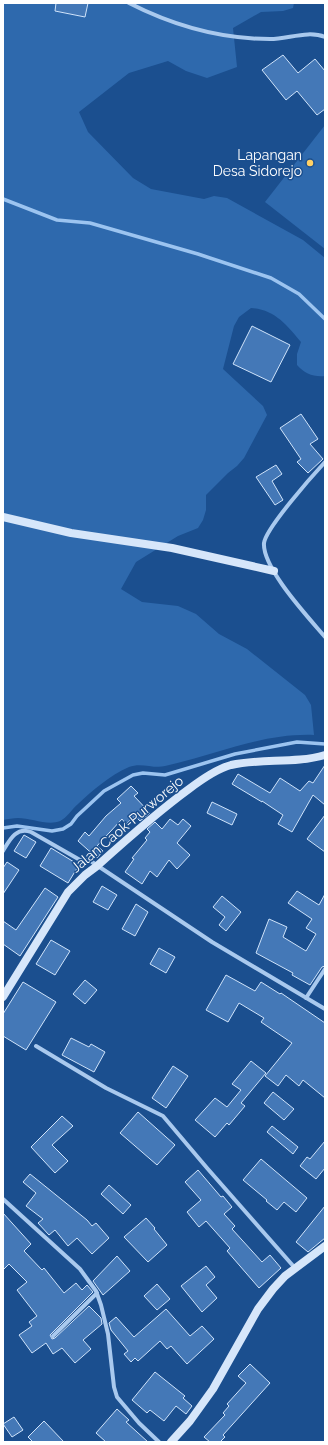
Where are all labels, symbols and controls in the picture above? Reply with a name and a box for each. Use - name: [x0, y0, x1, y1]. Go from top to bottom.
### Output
- place label: Lapangan Desa Sidorejo: [213, 147, 302, 179]
- marker: Lapangan Desa Sidorejo: [305, 158, 315, 168]
- street label: Jalan Caok-Purworejo: [68, 772, 186, 876]

